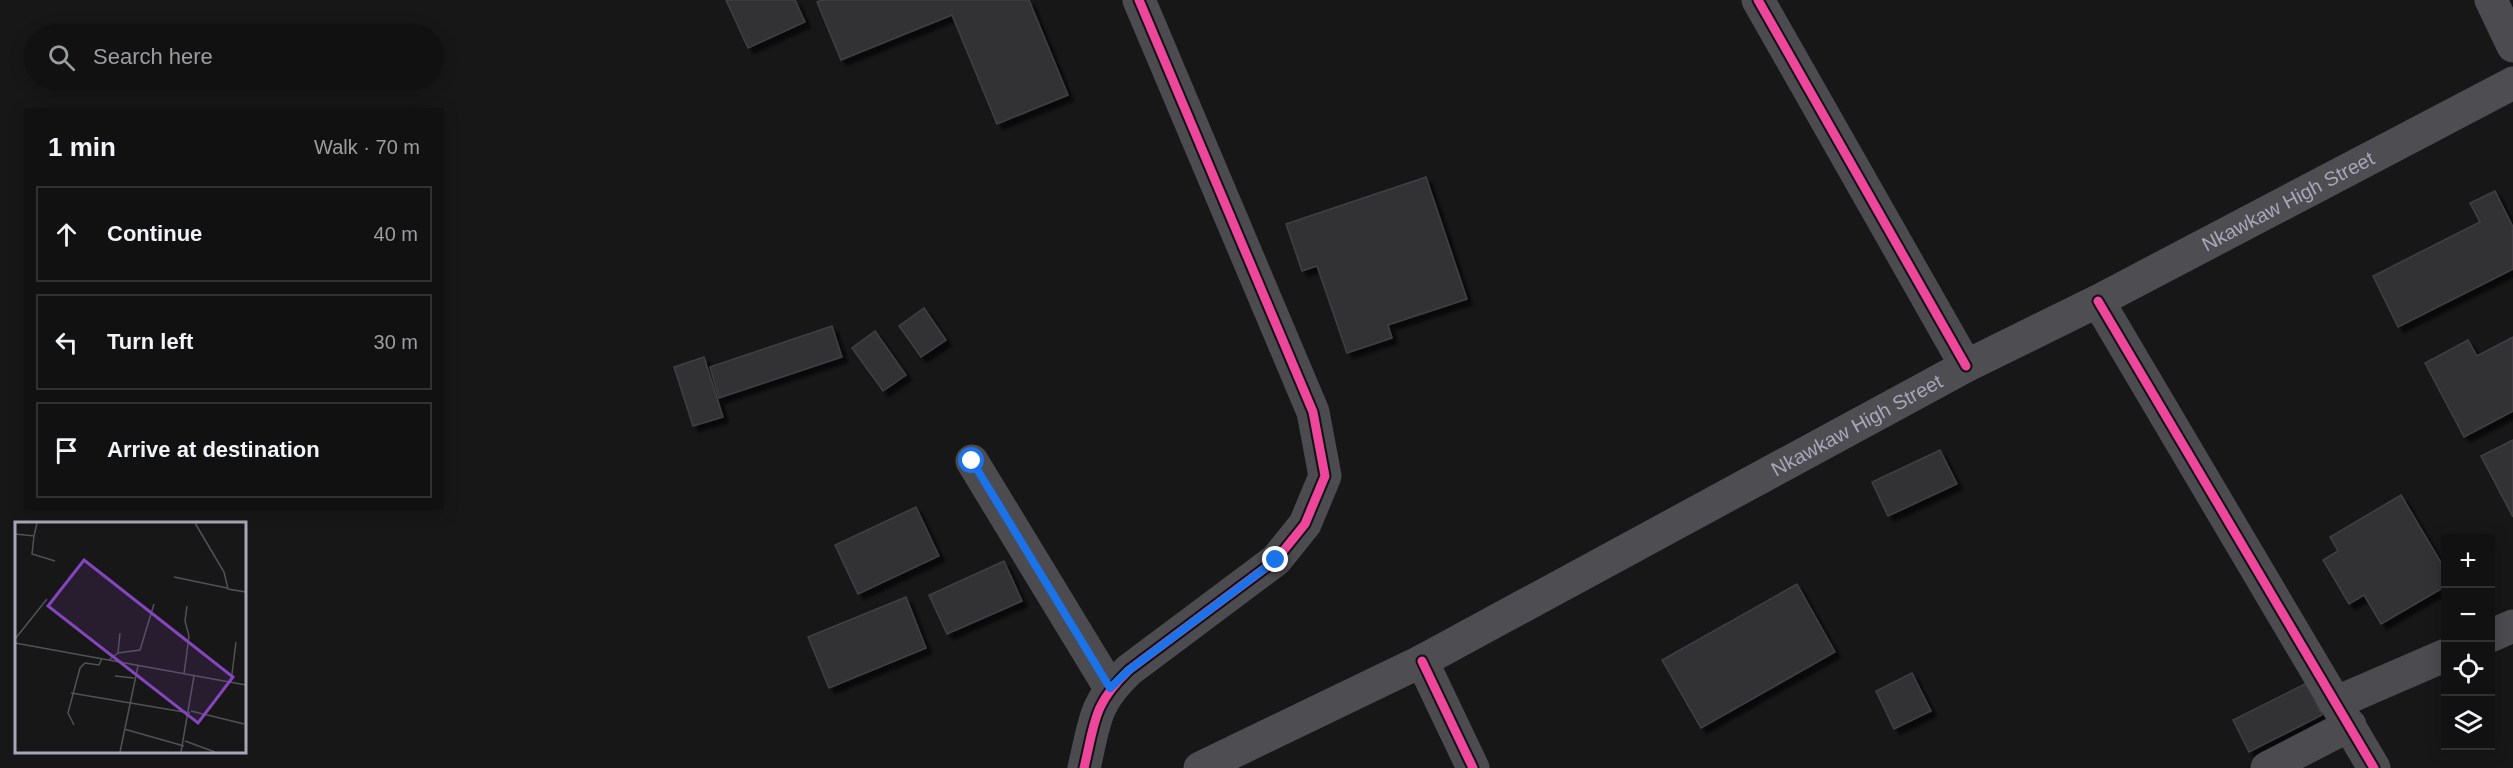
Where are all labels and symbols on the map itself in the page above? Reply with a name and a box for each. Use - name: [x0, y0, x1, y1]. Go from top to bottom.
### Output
- street label: Nkawkaw High Street: [2198, 147, 2378, 255]
- street label: Nkawkaw High Street: [1767, 370, 1946, 481]
- route start: [958, 447, 984, 473]
- inset map: [15, 522, 246, 753]
- route end: [1262, 546, 1288, 572]

